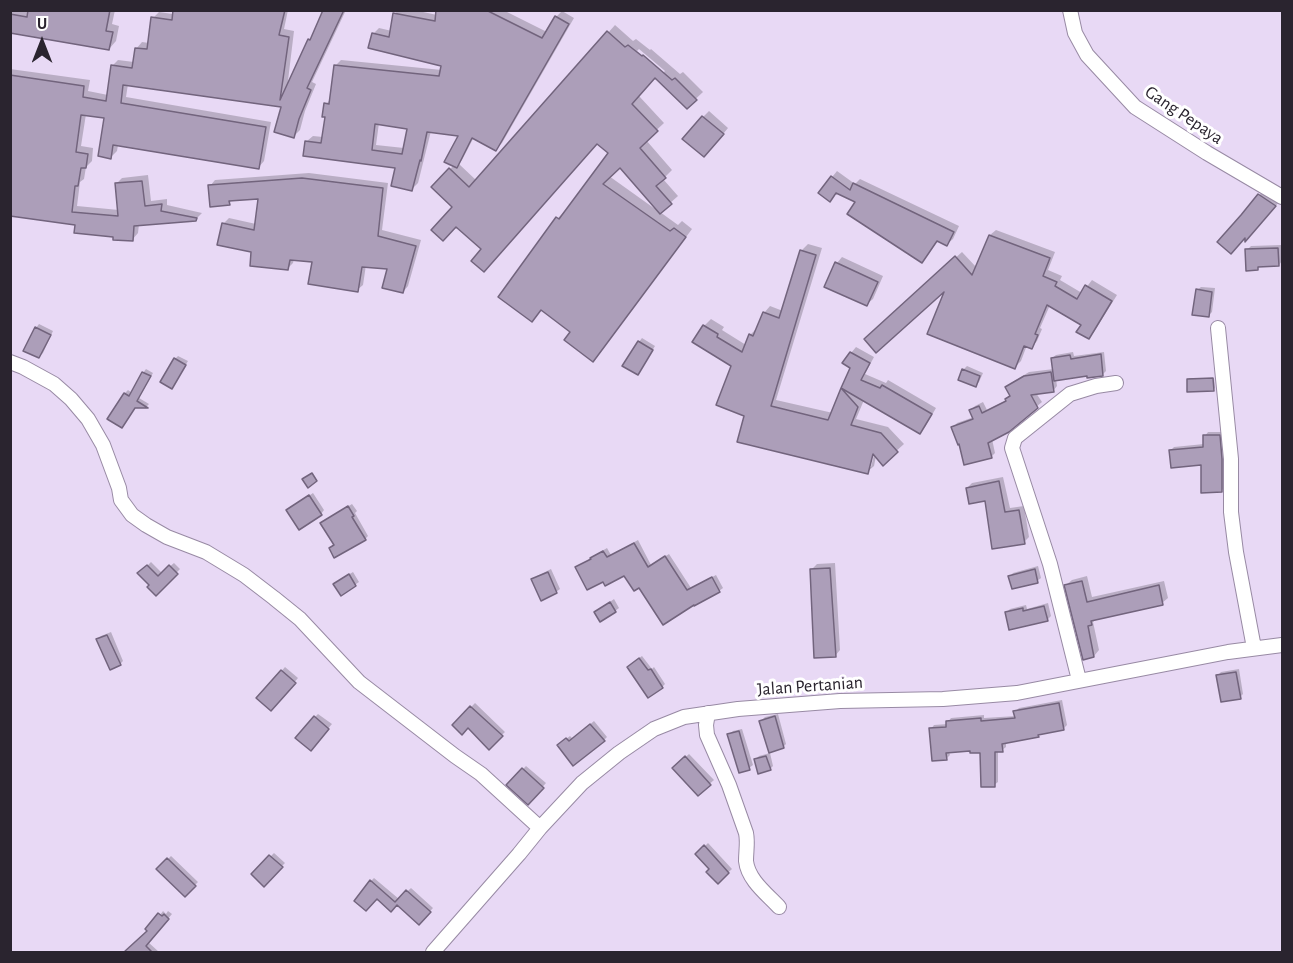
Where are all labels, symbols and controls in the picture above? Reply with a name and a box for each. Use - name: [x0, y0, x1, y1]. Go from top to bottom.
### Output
- north arrow: [12, 12, 72, 72]
- text: U: [37, 16, 47, 32]
- street label: Gang Pepaya: [1141, 81, 1227, 149]
- street label: Jalan Pertanian: [756, 672, 864, 700]

